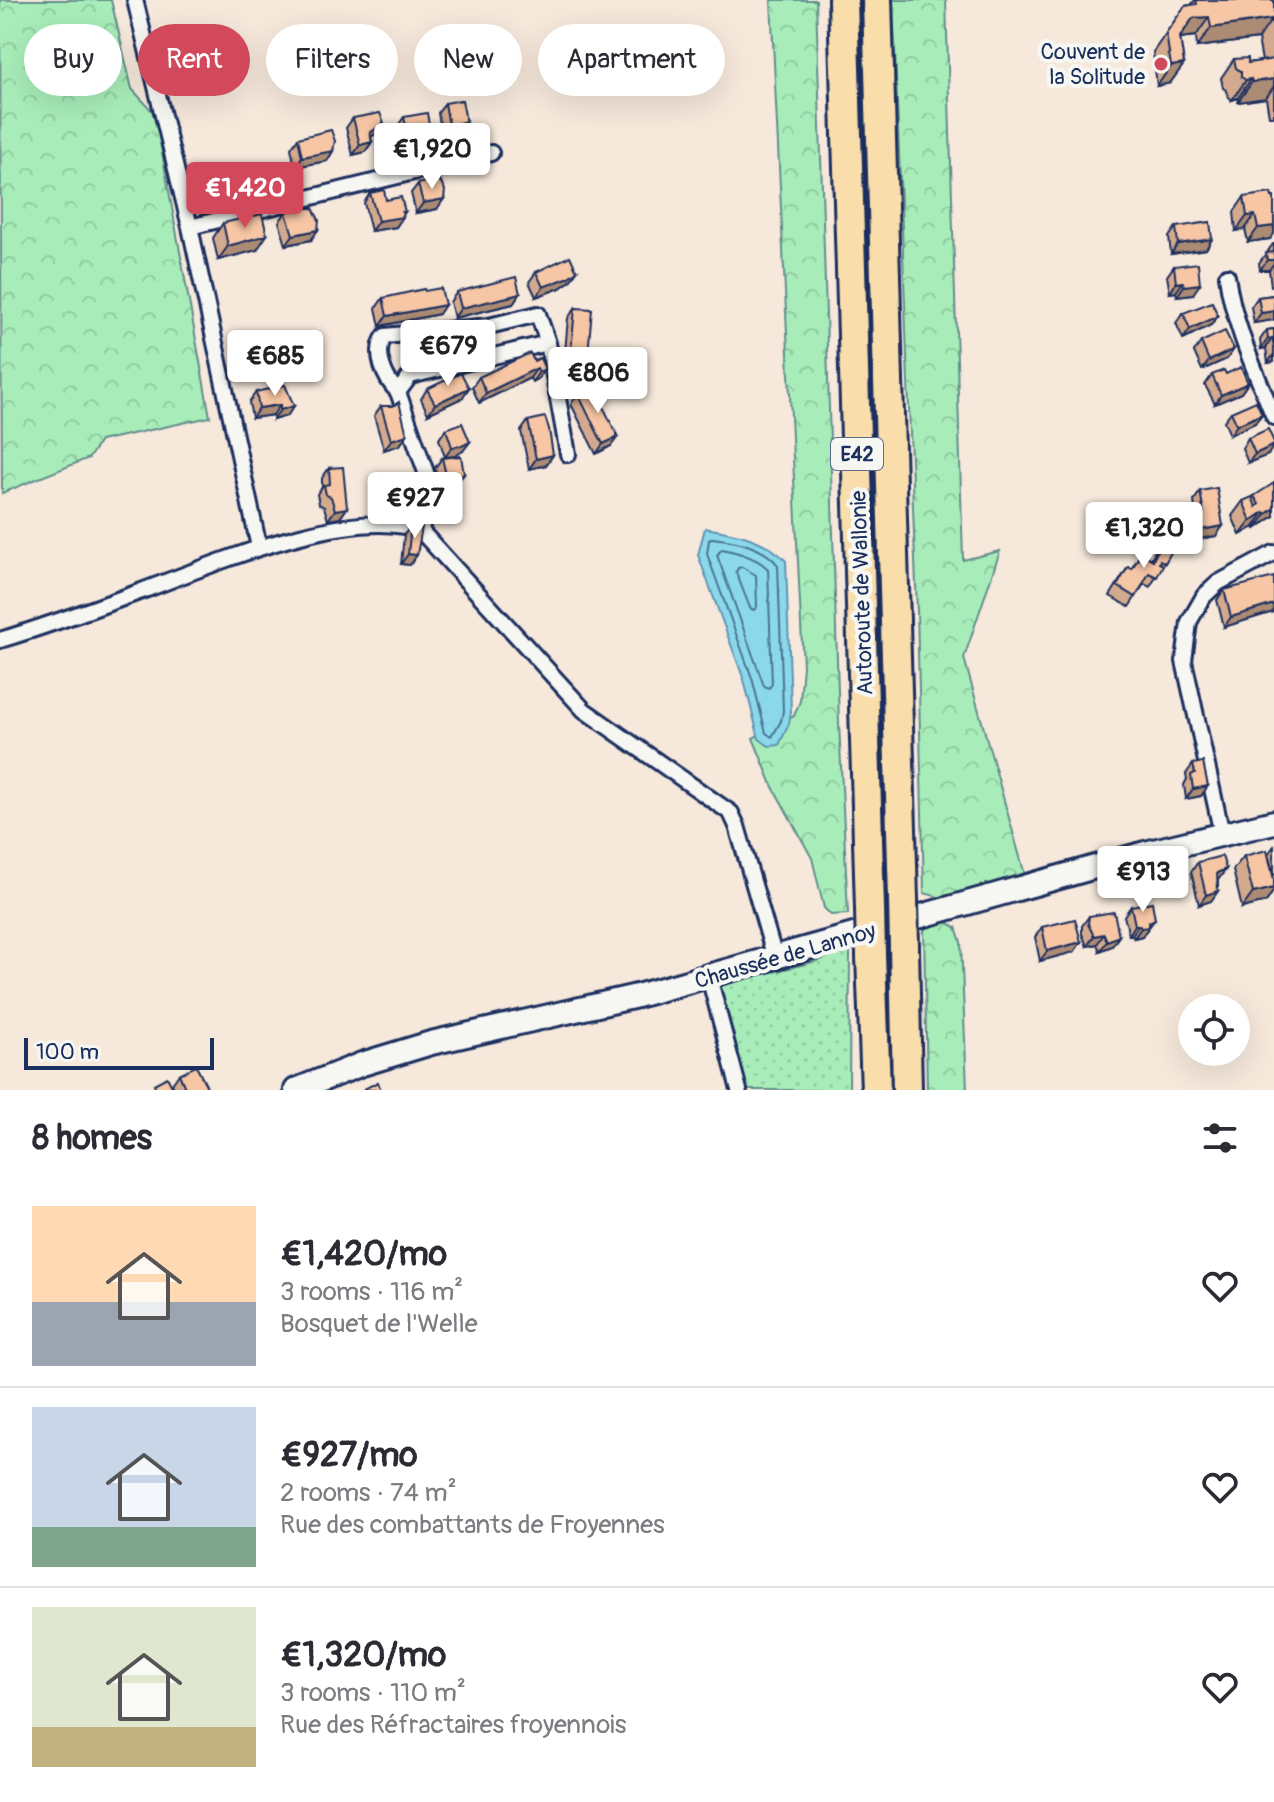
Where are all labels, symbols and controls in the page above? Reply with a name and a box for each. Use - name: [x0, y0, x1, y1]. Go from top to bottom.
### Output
- chip: Buy: [24, 24, 122, 96]
- chip: Rent: [138, 24, 250, 96]
- chip: Filters: [266, 24, 398, 96]
- chip: New: [414, 24, 522, 96]
- chip: Apartment: [538, 24, 725, 96]
- place label: Couvent de la Solitude: [1041, 38, 1145, 91]
- marker: Couvent de la Solitude: [1152, 55, 1170, 73]
- pin: €1,920: [367, 123, 497, 191]
- text: €1,920: [392, 133, 472, 165]
- pin: €1,420: [180, 162, 310, 230]
- text: €1,420: [204, 172, 286, 204]
- pin: €679: [401, 320, 495, 388]
- pin: €685: [228, 330, 322, 398]
- text: €679: [418, 330, 478, 362]
- text: €685: [245, 340, 305, 372]
- pin: €806: [551, 347, 645, 415]
- text: €806: [566, 357, 630, 389]
- road number: E42: [831, 438, 883, 470]
- pin: €927: [368, 472, 462, 540]
- text: €927: [386, 482, 444, 514]
- street label: Autoroute de Wallonie: [844, 490, 880, 696]
- pin: €1,320: [1079, 502, 1209, 570]
- text: €1,320: [1104, 512, 1184, 544]
- pin: €913: [1096, 846, 1190, 914]
- text: €913: [1115, 856, 1171, 888]
- street label: Chaussée de Lannoy: [692, 917, 879, 995]
- map controls: [1178, 994, 1250, 1066]
- button: locate: [1178, 994, 1250, 1066]
- scale bar: [24, 1034, 214, 1070]
- text: 100 m: [36, 1038, 99, 1066]
- icon: filters: [1198, 1116, 1242, 1160]
- text: 8 homes: [32, 1117, 152, 1160]
- text: €1,420/mo: [280, 1233, 447, 1276]
- icon: home: [96, 1238, 192, 1334]
- icon: heart: [1198, 1264, 1242, 1308]
- text: 3 rooms · 116 m²: [280, 1276, 463, 1308]
- text: Bosquet de l'Welle: [280, 1308, 478, 1340]
- text: €927/mo: [280, 1434, 418, 1477]
- icon: home: [96, 1439, 192, 1535]
- icon: heart: [1198, 1465, 1242, 1509]
- text: 2 rooms · 74 m²: [280, 1477, 457, 1509]
- text: Rue des combattants de Froyennes: [280, 1509, 665, 1541]
- text: €1,320/mo: [280, 1634, 446, 1677]
- icon: home: [96, 1639, 192, 1735]
- icon: heart: [1198, 1665, 1242, 1709]
- text: 3 rooms · 110 m²: [280, 1677, 466, 1709]
- text: Rue des Réfractaires froyennois: [280, 1709, 626, 1741]

